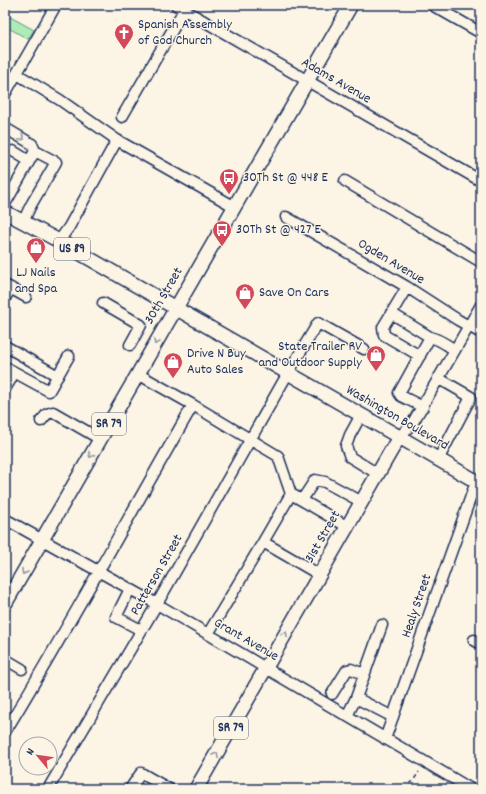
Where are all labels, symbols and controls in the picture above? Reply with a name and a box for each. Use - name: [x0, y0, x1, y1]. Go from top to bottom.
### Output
- place label: Spanish Assembly of God Church: [138, 15, 232, 51]
- church icon: Spanish Assembly of God Church: [113, 22, 135, 50]
- street label: Adams Avenue: [297, 53, 375, 109]
- one-way arrow: [18, 133, 25, 140]
- bus stop icon: 30Th St @ 448 E: [218, 167, 240, 195]
- place label: 30Th St @ 448 E: [243, 168, 328, 188]
- bus stop icon: 30Th St @ 427 E: [211, 219, 233, 247]
- place label: 30Th St @ 427 E: [236, 220, 322, 240]
- street label: Ogden Avenue: [354, 234, 428, 290]
- shop icon: LJ Nails and Spa: [25, 236, 47, 264]
- road number: US 89: [54, 238, 90, 260]
- place label: LJ Nails and Spa: [15, 263, 57, 299]
- street label: 30th Street: [140, 264, 188, 328]
- shop icon: Save On Cars: [234, 282, 256, 310]
- place label: Save On Cars: [259, 283, 329, 303]
- place label: State Trailer RV and Outdoor Supply: [258, 337, 362, 373]
- one-way arrow: [154, 338, 161, 346]
- place label: Drive N Buy Auto Sales: [187, 344, 246, 380]
- shop icon: State Trailer RV and Outdoor Supply: [365, 344, 387, 372]
- shop icon: Drive N Buy Auto Sales: [162, 351, 184, 379]
- street label: Washington Boulevard: [342, 380, 452, 456]
- road number: SR 79: [92, 413, 126, 435]
- one-way arrow: [89, 451, 96, 458]
- street label: 31st Street: [300, 507, 346, 567]
- street label: Patterson Street: [126, 531, 188, 619]
- one-way arrow: [21, 568, 28, 575]
- street label: Healy Street: [397, 571, 437, 641]
- street label: Grant Avenue: [210, 613, 282, 667]
- one-way arrow: [281, 631, 288, 638]
- road number: SR 79: [214, 717, 248, 739]
- north arrow: [18, 736, 58, 776]
- text: N: [23, 745, 40, 758]
- one-way arrow: [211, 752, 218, 759]

